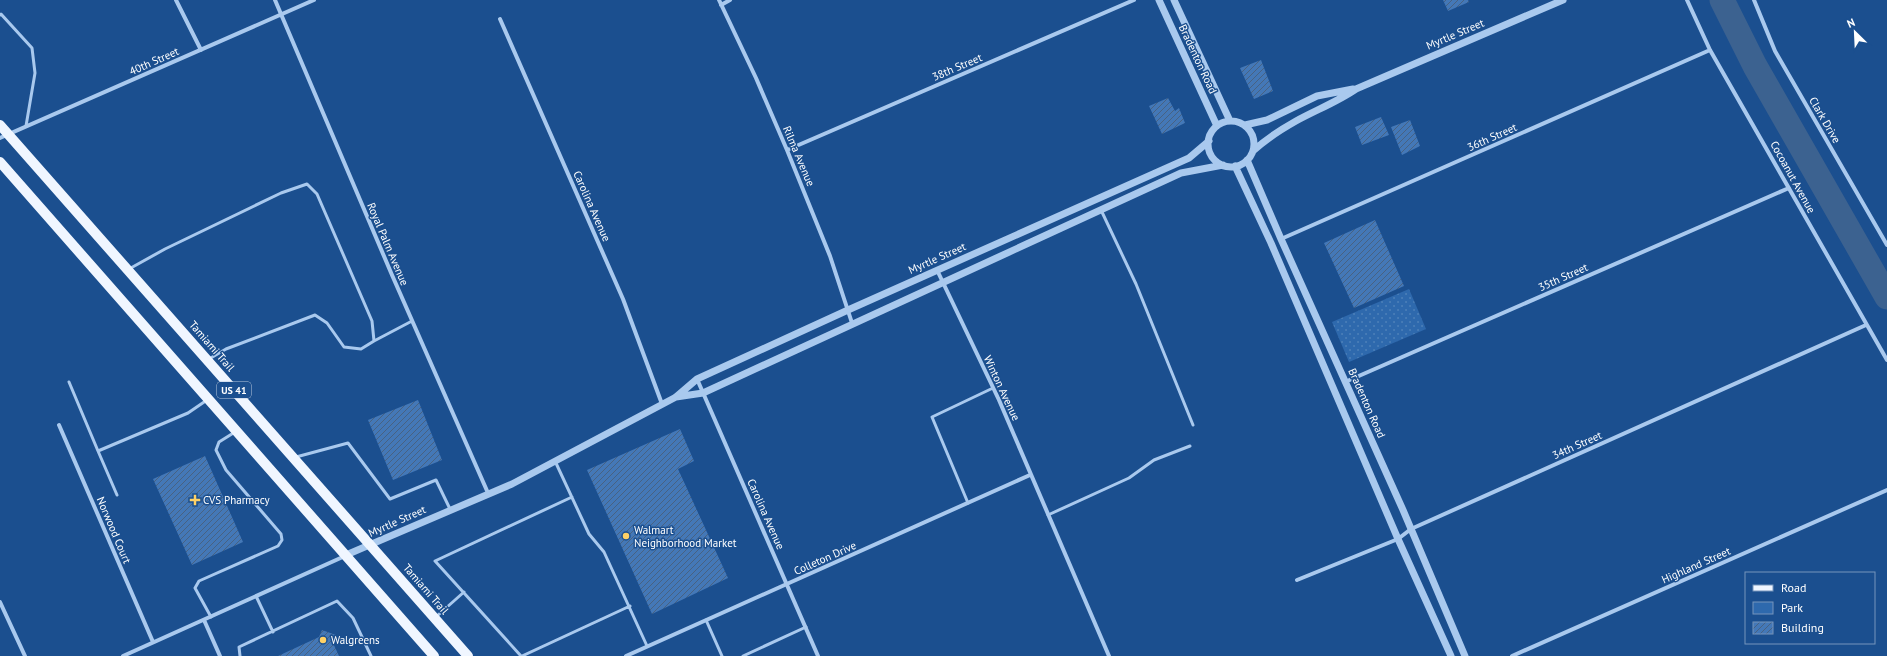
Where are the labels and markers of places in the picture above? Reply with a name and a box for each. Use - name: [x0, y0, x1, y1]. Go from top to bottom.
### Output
- place label: CVS Pharmacy: [203, 493, 271, 507]
- marker: CVS Pharmacy: [190, 495, 200, 505]
- place label: Walmart Neighborhood Market: [634, 523, 737, 550]
- marker: Walmart Neighborhood Market: [621, 531, 631, 541]
- place label: Walgreens: [331, 633, 380, 647]
- marker: Walgreens: [318, 635, 328, 645]

